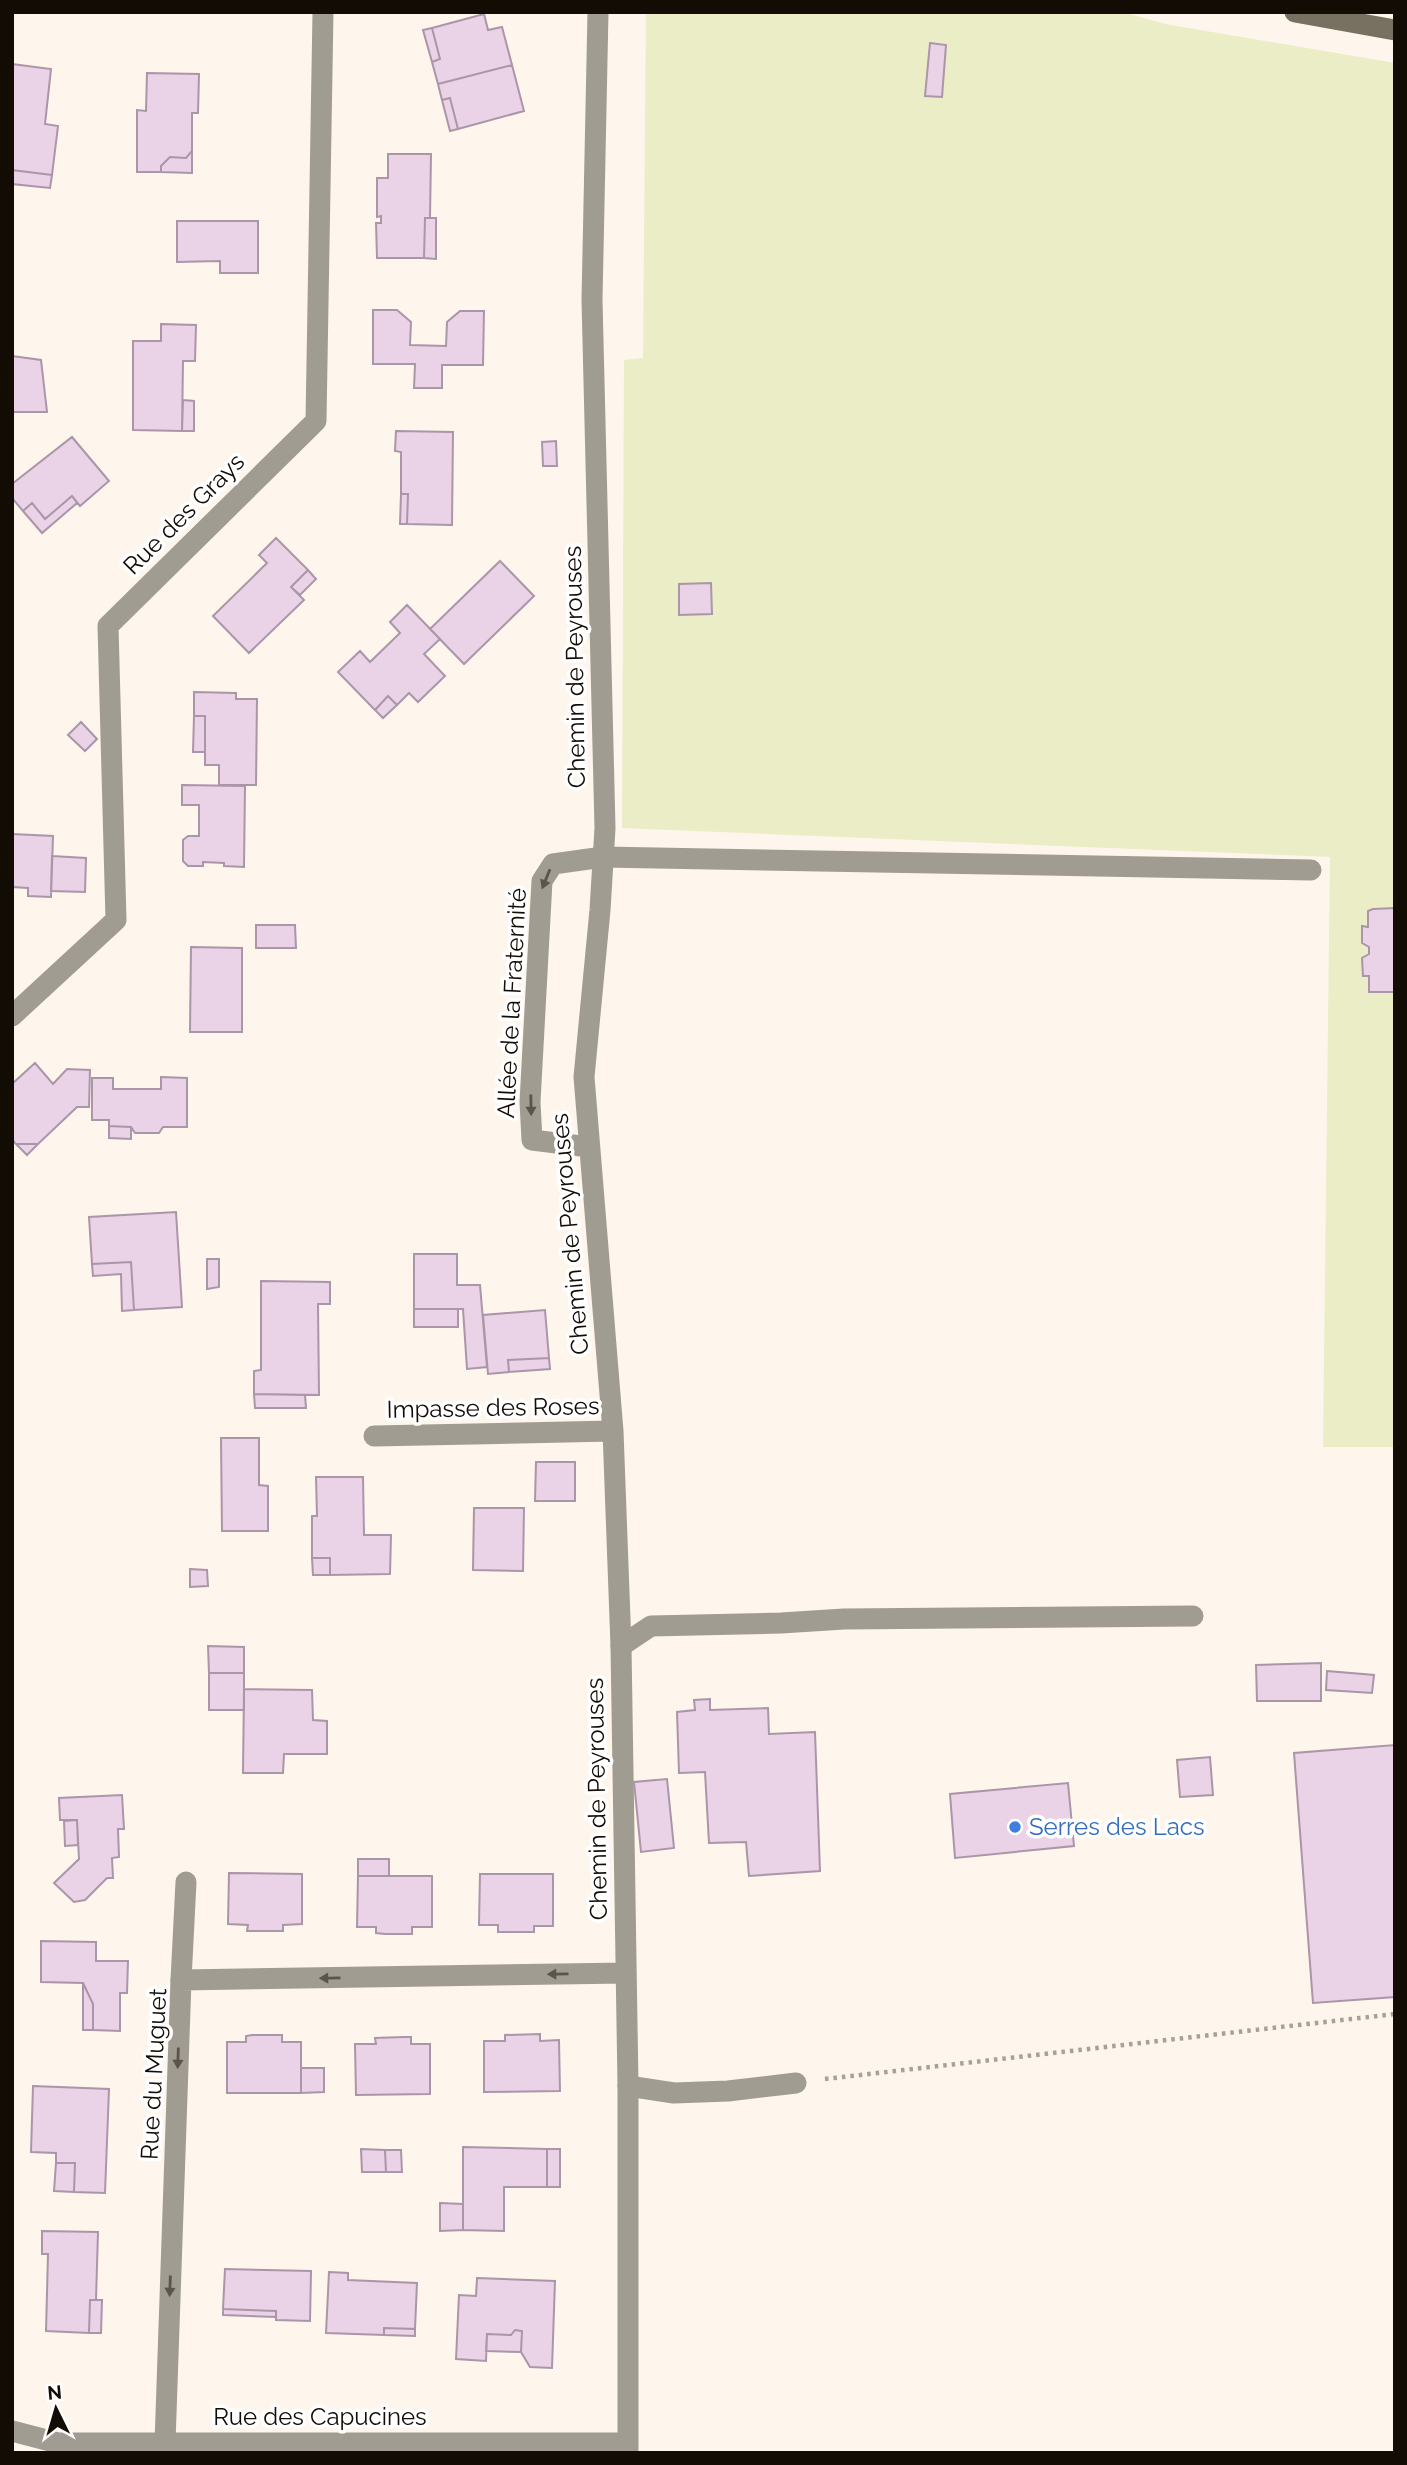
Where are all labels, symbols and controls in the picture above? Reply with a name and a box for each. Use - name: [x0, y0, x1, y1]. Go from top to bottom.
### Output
- street label: Rue des Grays: [117, 447, 250, 580]
- street label: Chemin de Peyrouses: [558, 546, 591, 788]
- one-way arrow: [540, 869, 551, 890]
- street label: Allée de la Fraternité: [491, 887, 532, 1119]
- one-way arrow: [525, 1094, 537, 1116]
- street label: Chemin de Peyrouses: [544, 1112, 595, 1356]
- street label: Impasse des Roses: [386, 1391, 600, 1424]
- street label: Chemin de Peyrouses: [580, 1678, 613, 1920]
- place label: Serres des Lacs: [1029, 1812, 1205, 1841]
- marker: Serres des Lacs: [1007, 1819, 1023, 1835]
- one-way arrow: [546, 1968, 568, 1980]
- one-way arrow: [319, 1972, 341, 1984]
- street label: Rue du Muguet: [135, 1987, 172, 2160]
- one-way arrow: [172, 2047, 183, 2069]
- one-way arrow: [164, 2275, 176, 2297]
- north arrow: [21, 2374, 91, 2444]
- text: N: [46, 2380, 63, 2404]
- street label: Rue des Capucines: [213, 2402, 427, 2431]

